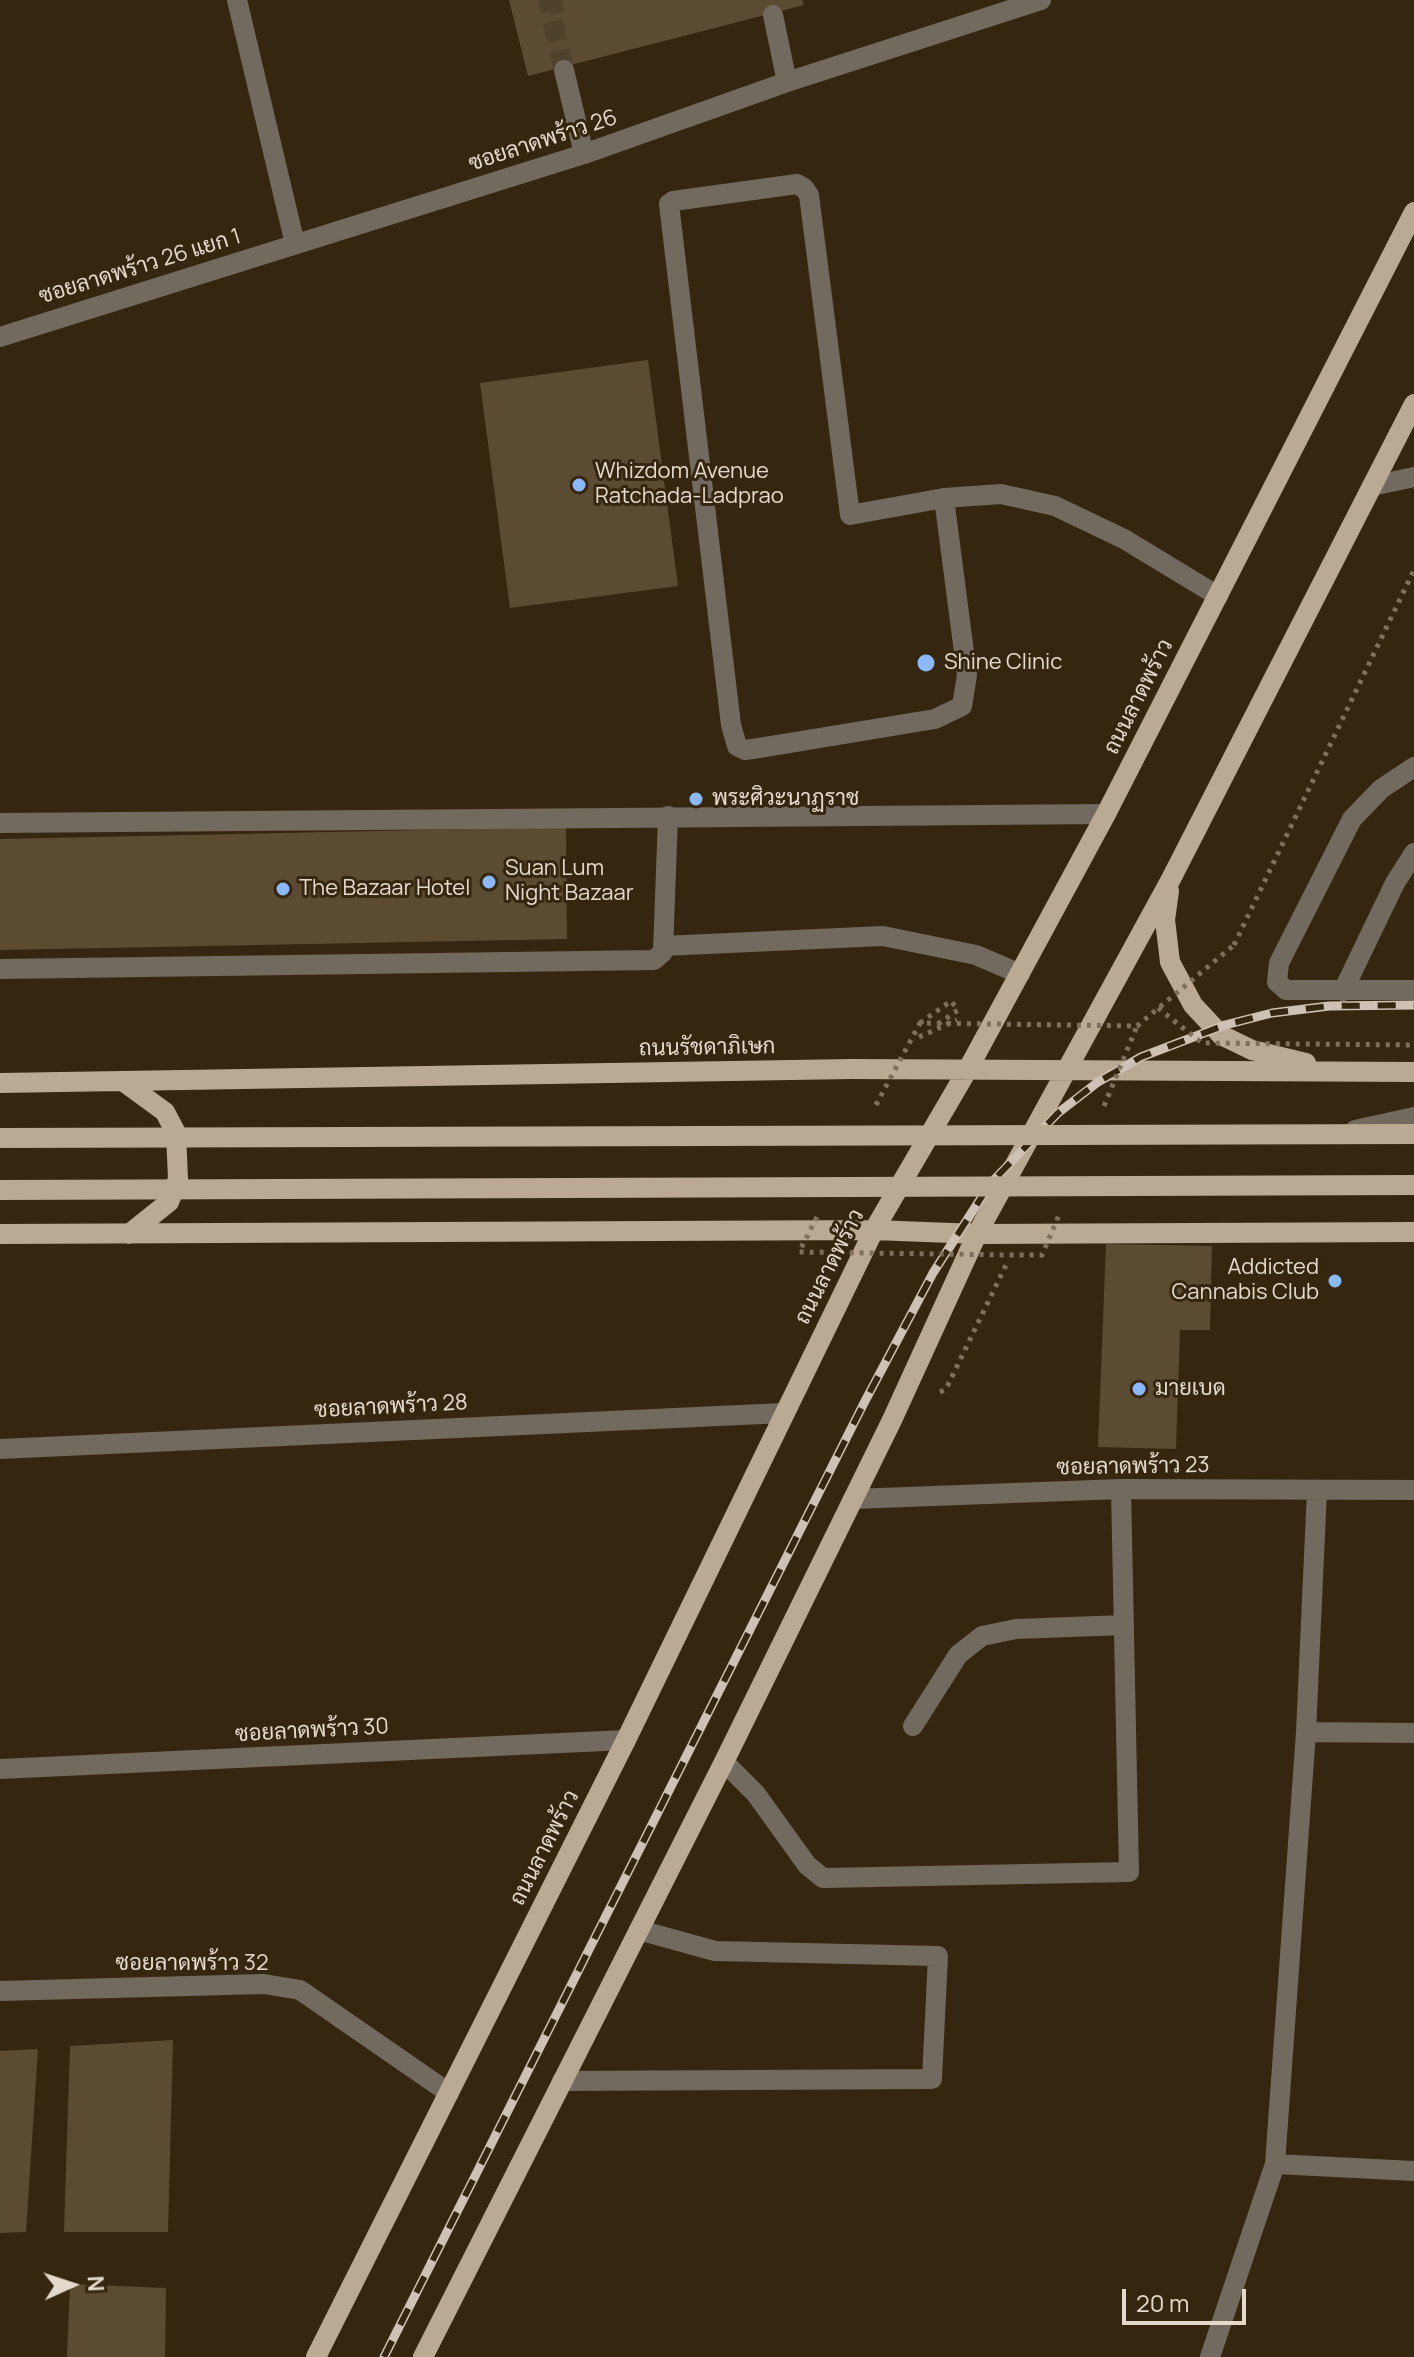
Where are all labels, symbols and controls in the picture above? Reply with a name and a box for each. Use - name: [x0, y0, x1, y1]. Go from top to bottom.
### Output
- street label: ซอยลาดพร้าว 26: [465, 105, 621, 177]
- street label: ซอยลาดพร้าว 26 แยก 1: [36, 224, 244, 310]
- place label: Whizdom Avenue Ratchada-Ladprao: [595, 459, 784, 510]
- marker: Whizdom Avenue Ratchada-Ladprao: [570, 476, 588, 494]
- street label: ถนนลาดพร้าว: [1099, 635, 1179, 759]
- place label: Shine Clinic: [944, 650, 1062, 676]
- marker: Shine Clinic: [915, 652, 937, 674]
- place label: พระศิวะนาฏราช: [712, 786, 859, 812]
- marker: พระศิวะนาฏราช: [687, 790, 705, 808]
- place label: Suan Lum Night Bazaar: [505, 856, 634, 908]
- marker: Suan Lum Night Bazaar: [480, 873, 498, 891]
- place label: The Bazaar Hotel: [299, 876, 470, 902]
- marker: The Bazaar Hotel: [274, 880, 292, 898]
- street label: ถนนรัชดาภิเษก: [639, 1034, 775, 1062]
- street label: ถนนลาดพร้าว: [790, 1205, 870, 1329]
- place label: Addicted Cannabis Club: [1172, 1255, 1319, 1306]
- marker: Addicted Cannabis Club: [1326, 1272, 1344, 1290]
- place label: มายเบด: [1155, 1376, 1226, 1402]
- marker: มายเบด: [1130, 1380, 1148, 1398]
- street label: ซอยลาดพร้าว 28: [314, 1390, 468, 1424]
- street label: ซอยลาดพร้าว 23: [1056, 1452, 1210, 1482]
- street label: ซอยลาดพร้าว 30: [234, 1714, 390, 1748]
- street label: ถนนลาดพร้าว: [505, 1786, 585, 1910]
- street label: ซอยลาดพร้าว 32: [115, 1951, 269, 1977]
- north arrow: [32, 2245, 112, 2325]
- scale bar: [1126, 2273, 1250, 2323]
- text: N: [81, 2275, 111, 2292]
- text: 20 m: [1136, 2286, 1189, 2319]

